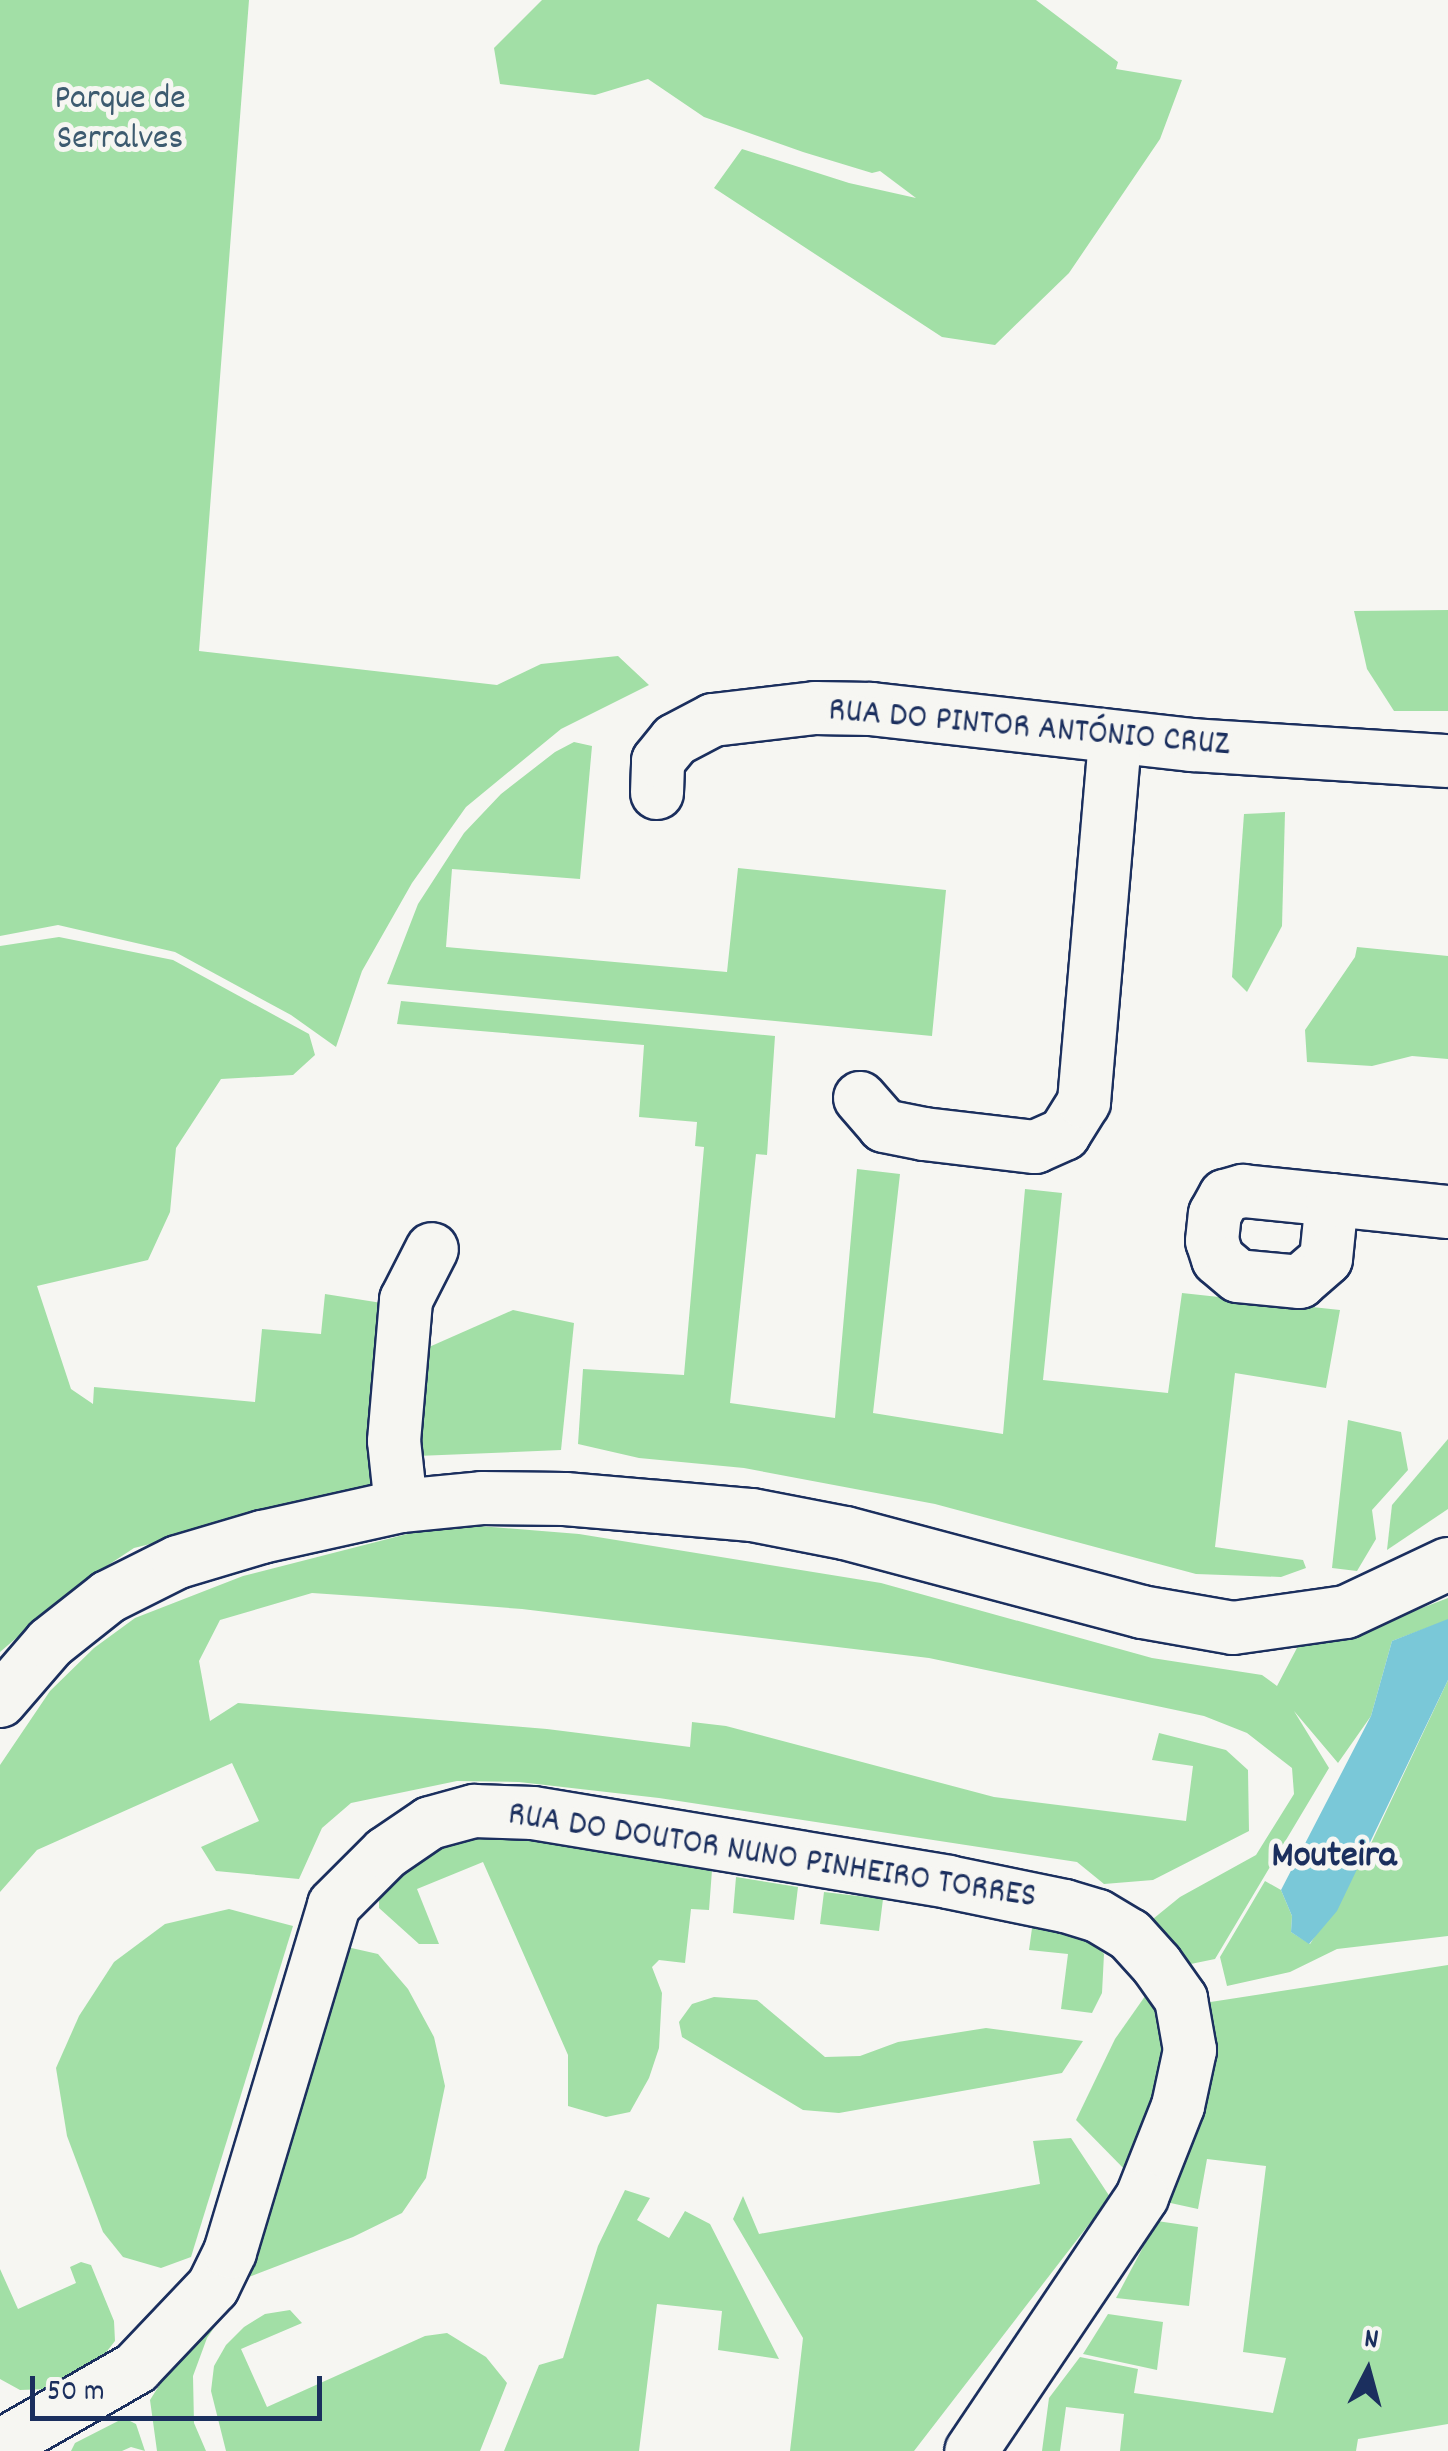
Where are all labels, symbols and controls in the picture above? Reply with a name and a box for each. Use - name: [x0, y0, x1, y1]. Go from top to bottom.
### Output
- park label: Parque de Serralves: [54, 79, 186, 161]
- street label: RUA DO PINTOR ANTÓNIO CRUZ: [827, 691, 1231, 767]
- street label: RUA DO DOUTOR NUNO PINHEIRO TORRES: [505, 1794, 1039, 1920]
- district label: Mouteira: [1271, 1835, 1397, 1881]
- north arrow: [1318, 2321, 1418, 2421]
- text: N: [1362, 2321, 1380, 2362]
- scale bar: [35, 2356, 328, 2418]
- text: 50 m: [47, 2372, 105, 2415]

